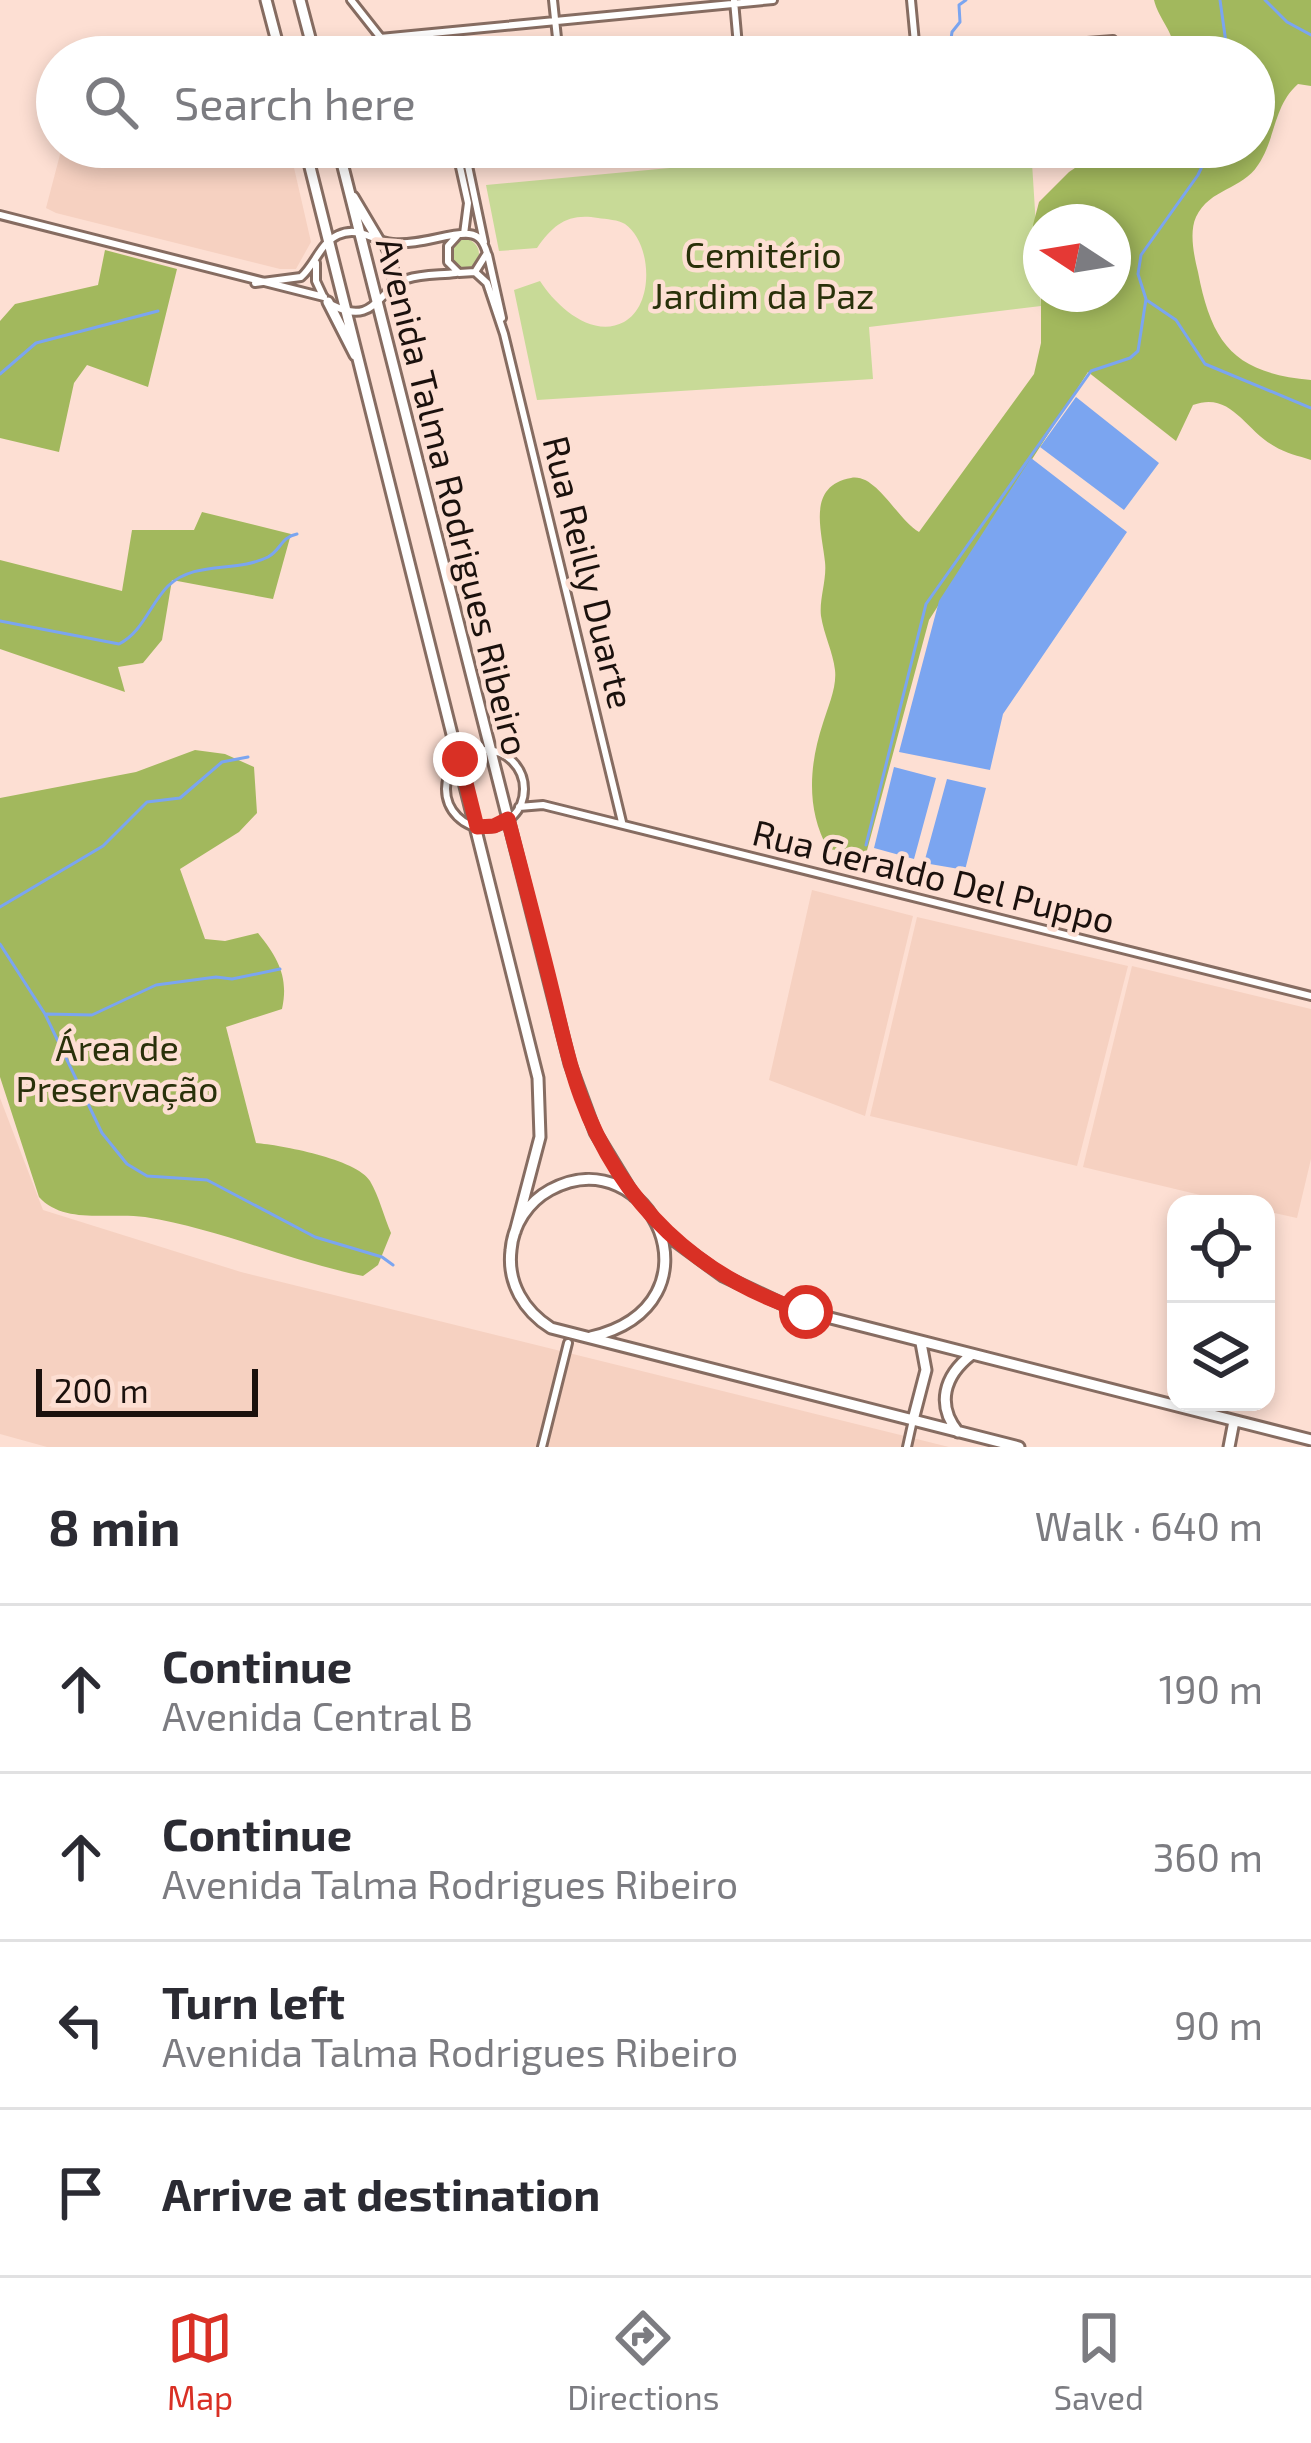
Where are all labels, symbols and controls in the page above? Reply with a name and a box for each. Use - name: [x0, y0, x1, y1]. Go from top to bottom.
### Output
- search box: [36, 36, 1275, 168]
- icon: search: [78, 69, 144, 135]
- text: Search here: [174, 75, 416, 129]
- north arrow: [1023, 204, 1131, 312]
- park label: Cemitério Jardim da Paz: [652, 232, 874, 316]
- street label: Avenida Talma Rodrigues Ribeiro: [369, 233, 539, 759]
- street label: Rua Reilly Duarte: [535, 431, 645, 713]
- route end: [433, 732, 487, 786]
- street label: Rua Geraldo Del Puppo: [749, 809, 1119, 941]
- park label: Área de Preservação: [15, 1025, 219, 1111]
- map controls: [1167, 1195, 1275, 1411]
- button: locate: [1167, 1195, 1275, 1303]
- route start: [779, 1285, 833, 1339]
- button: layers: [1167, 1303, 1275, 1411]
- scale bar: [36, 1363, 258, 1416]
- text: 200 m: [54, 1370, 149, 1410]
- text: 8 min: [48, 1495, 180, 1556]
- text: Walk · 640 m: [1035, 1502, 1263, 1549]
- text: Continue: [162, 1638, 352, 1692]
- icon: ahead: [48, 1656, 114, 1722]
- text: 190 m: [1159, 1665, 1263, 1712]
- text: Avenida Central B: [162, 1692, 473, 1739]
- text: Continue: [162, 1806, 352, 1860]
- icon: ahead: [48, 1824, 114, 1890]
- text: 360 m: [1153, 1833, 1263, 1880]
- text: Avenida Talma Rodrigues Ribeiro: [162, 1860, 738, 1907]
- text: Turn left: [162, 1974, 345, 2028]
- icon: left: [48, 1992, 114, 2058]
- text: 90 m: [1174, 2001, 1263, 2048]
- text: Avenida Talma Rodrigues Ribeiro: [162, 2028, 738, 2075]
- icon: arrive: [48, 2160, 114, 2226]
- text: Arrive at destination: [162, 2166, 600, 2220]
- tab: Map: [167, 2305, 233, 2417]
- tab: Directions: [567, 2305, 719, 2417]
- tab: Saved: [1053, 2305, 1144, 2417]

